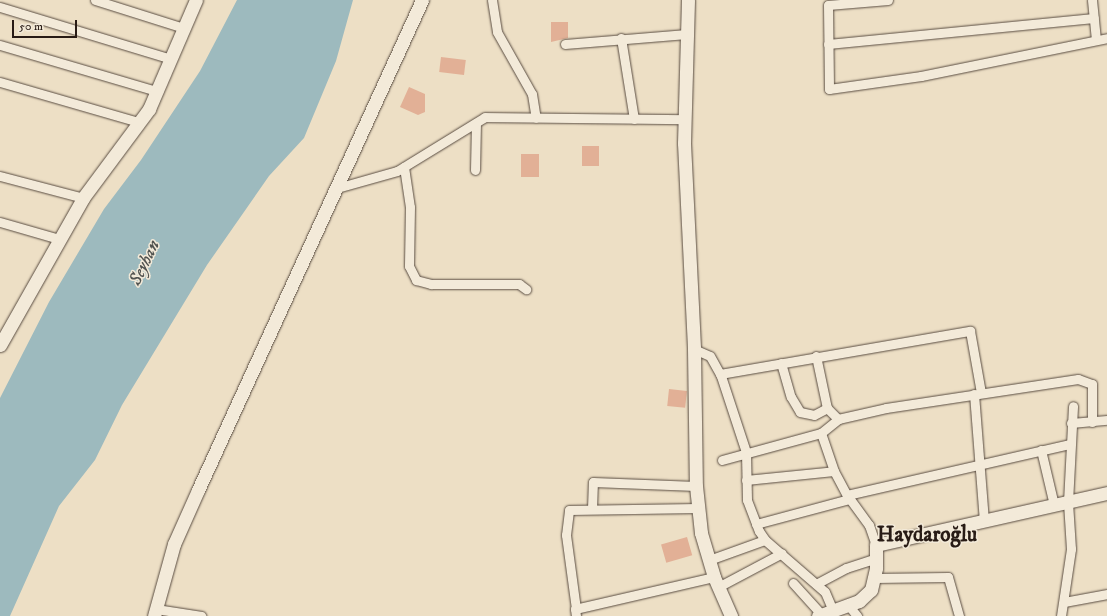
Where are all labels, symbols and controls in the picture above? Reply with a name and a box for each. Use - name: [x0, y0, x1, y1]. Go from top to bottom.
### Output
- scale bar: [14, 12, 79, 38]
- text: 50 m: [19, 19, 43, 34]
- water label: Seyhan: [125, 237, 165, 289]
- district label: Haydaroğlu: [877, 522, 977, 548]

